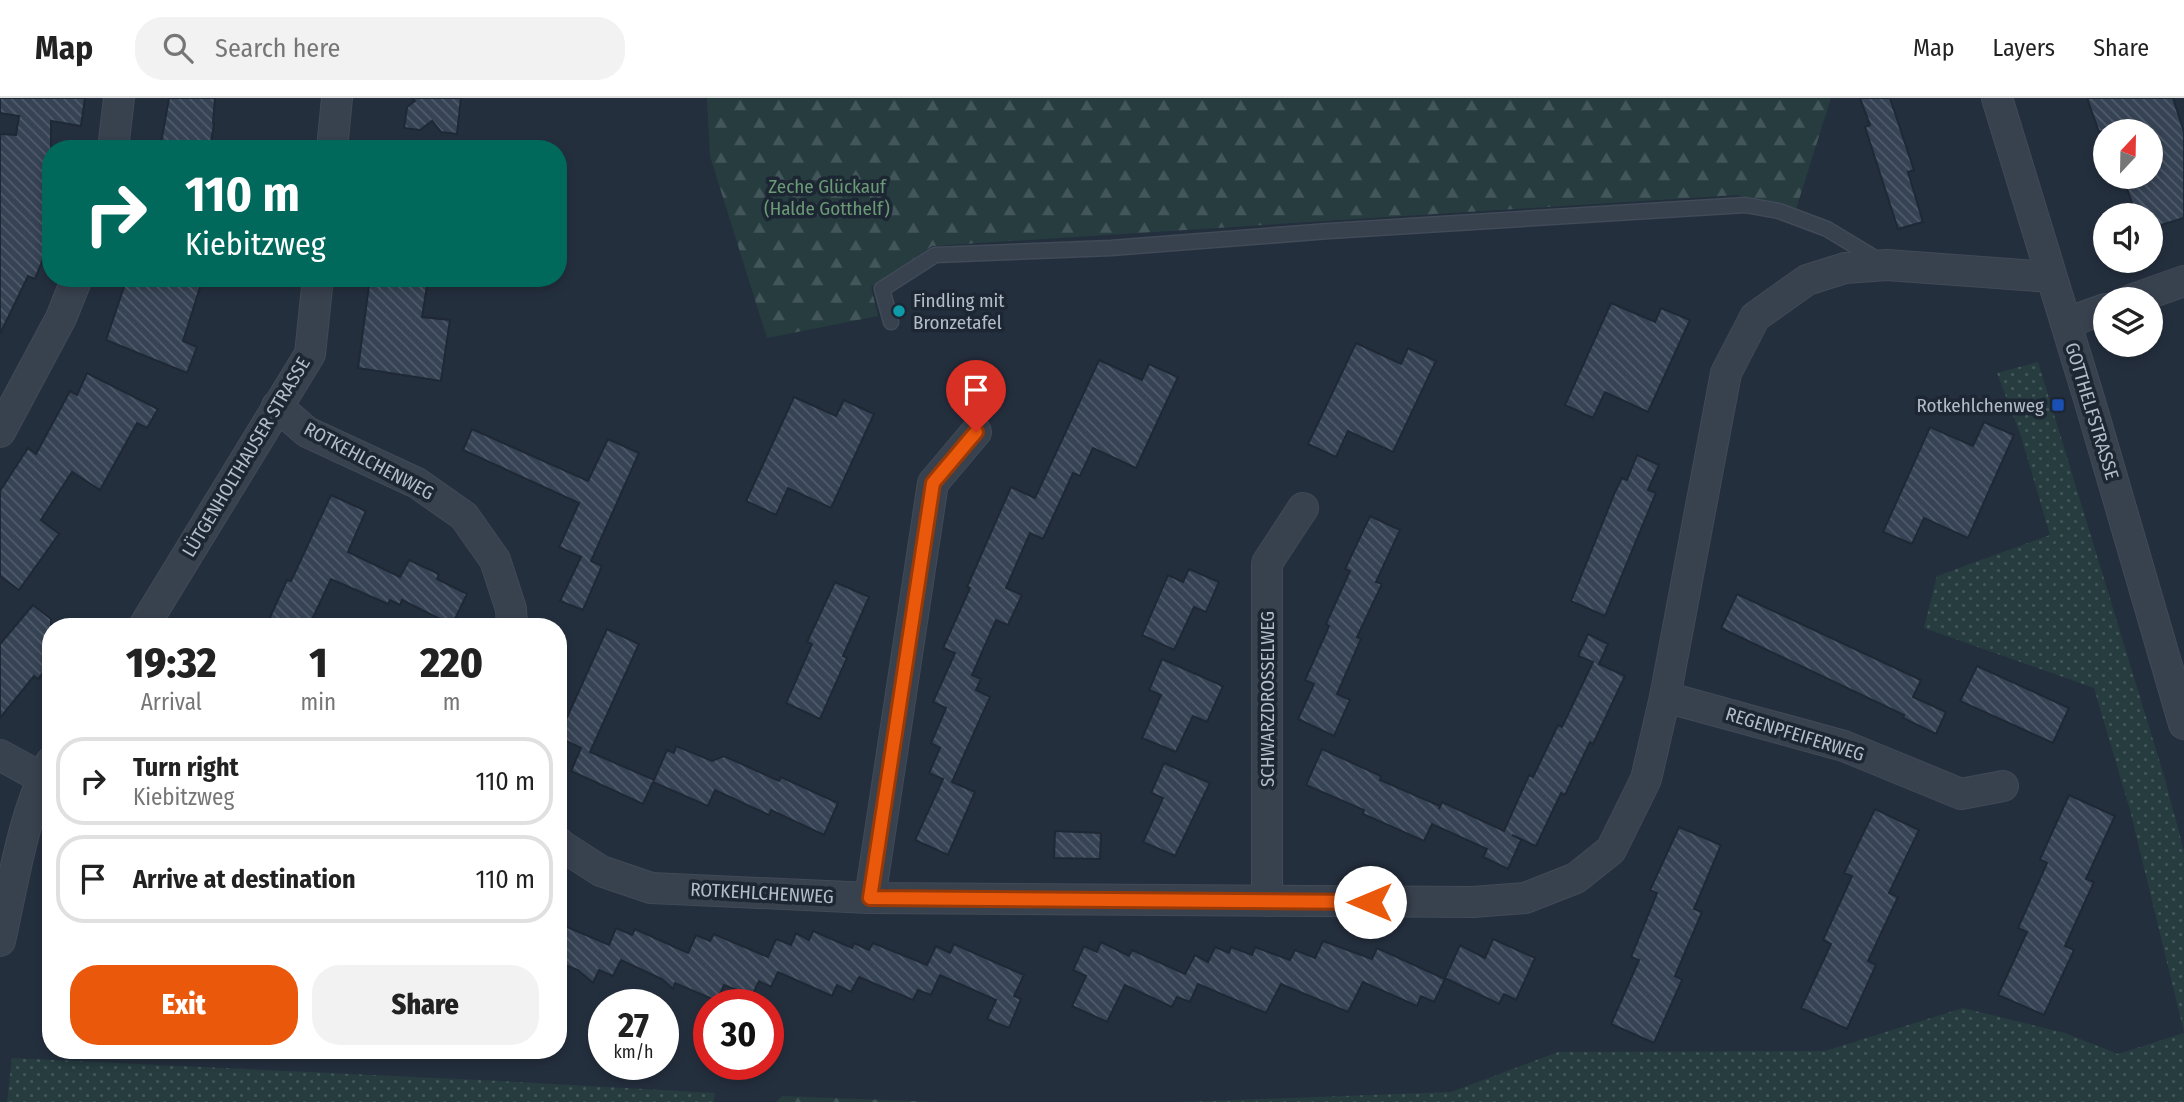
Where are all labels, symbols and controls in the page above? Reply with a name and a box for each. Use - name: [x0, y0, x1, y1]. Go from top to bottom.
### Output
- search box: [135, 17, 625, 80]
- text: Map: [35, 28, 93, 68]
- icon: search: [159, 29, 197, 67]
- text: Search here: [215, 33, 340, 64]
- text: Map: [1913, 34, 1955, 62]
- text: Layers: [1993, 34, 2055, 62]
- text: Share: [2093, 34, 2149, 62]
- north arrow: [2093, 119, 2163, 189]
- map controls: [2093, 119, 2163, 357]
- text: 110 m: [185, 165, 300, 224]
- icon: right: [70, 168, 161, 259]
- park label: Zeche Glückauf (Halde Gotthelf): [764, 175, 890, 220]
- button: sound: [2093, 203, 2163, 273]
- text: Kiebitzweg: [185, 225, 326, 263]
- button: layers: [2093, 287, 2163, 357]
- place label: Findling mit Bronzetafel: [913, 289, 1005, 334]
- marker: Findling mit Bronzetafel: [891, 303, 907, 319]
- street label: GOTTHELFSTRASSE: [2060, 340, 2124, 482]
- street label: LÜTGENHOLTHAUSER STRASSE: [177, 353, 315, 561]
- pin: [946, 360, 1006, 432]
- icon: arrive: [957, 371, 995, 409]
- place label: Rotkehlchenweg: [1916, 394, 2044, 417]
- marker: Rotkehlchenweg: [2050, 397, 2066, 413]
- street label: ROTKEHLCHENWEG: [300, 417, 438, 505]
- street label: SCHWARZDROSSELWEG: [1256, 611, 1279, 787]
- text: 19:32: [126, 638, 216, 688]
- text: 1: [309, 638, 327, 688]
- text: 220: [420, 638, 483, 688]
- text: Arrival: [141, 688, 202, 716]
- text: min: [301, 688, 336, 716]
- text: m: [443, 688, 460, 716]
- street label: REGENPFEIFERWEG: [1723, 702, 1867, 766]
- text: Turn right: [133, 752, 239, 783]
- icon: right: [74, 762, 112, 800]
- text: 110 m: [475, 766, 535, 797]
- text: Kiebitzweg: [133, 783, 234, 811]
- icon: arrive: [74, 860, 112, 898]
- text: Arrive at destination: [133, 864, 356, 895]
- text: 110 m: [475, 864, 535, 895]
- position arrow: [1333, 865, 1407, 939]
- street label: ROTKEHLCHENWEG: [690, 878, 834, 908]
- button: Exit: [70, 965, 298, 1045]
- button: Share: [312, 965, 539, 1045]
- speed limit sign: 30: [693, 989, 784, 1080]
- text: 27: [618, 1004, 649, 1046]
- text: km/h: [613, 1041, 654, 1063]

